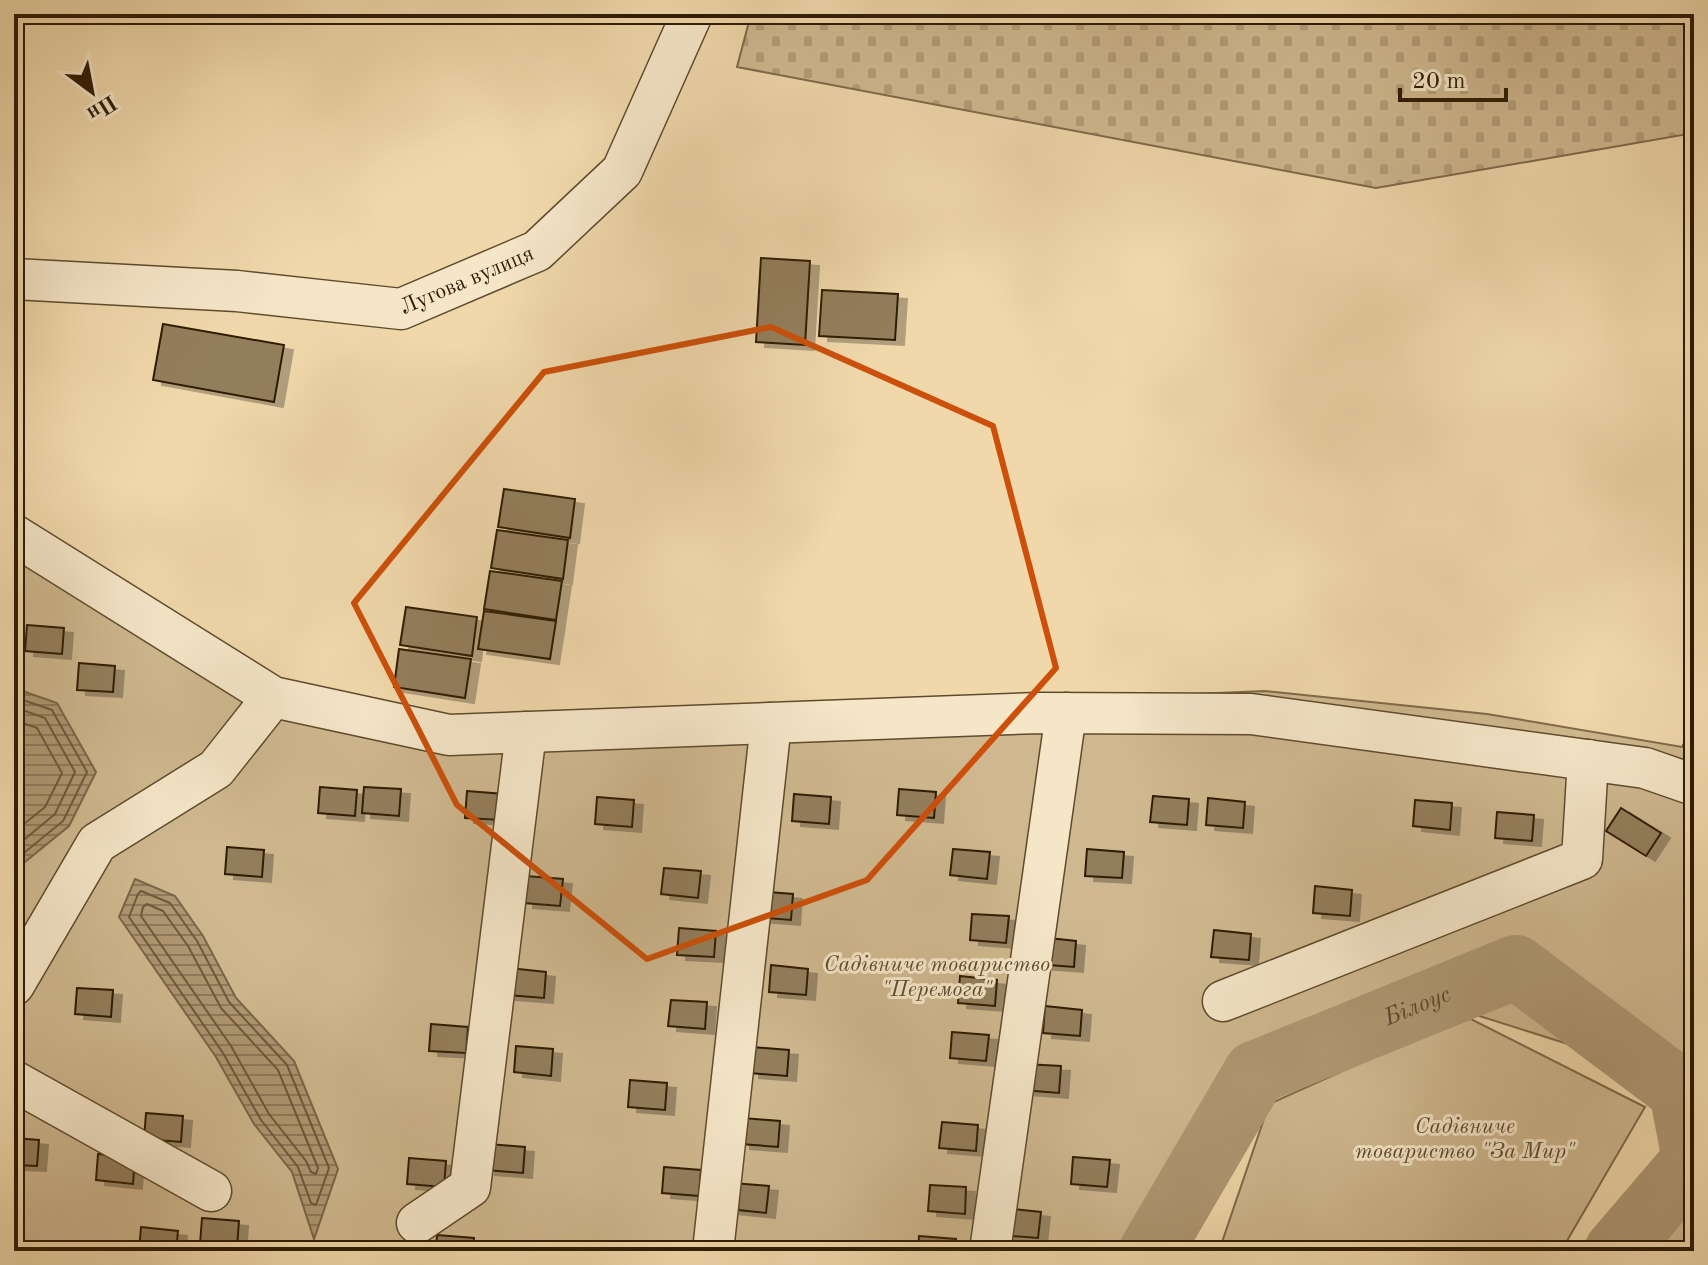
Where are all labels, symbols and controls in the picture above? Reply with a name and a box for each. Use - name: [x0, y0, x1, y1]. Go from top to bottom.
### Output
- north arrow: [52, 52, 132, 132]
- scale bar: [1400, 52, 1506, 102]
- text: 20 m: [1412, 70, 1466, 94]
- text: Пн: [83, 90, 120, 125]
- street label: Лугова вулиця: [397, 243, 537, 319]
- park label: Садівниче товариство "Перемога": [824, 954, 1050, 1001]
- water label: Білоус: [1380, 983, 1455, 1031]
- park label: Садівниче товариство "За Мир": [1355, 1116, 1576, 1163]

